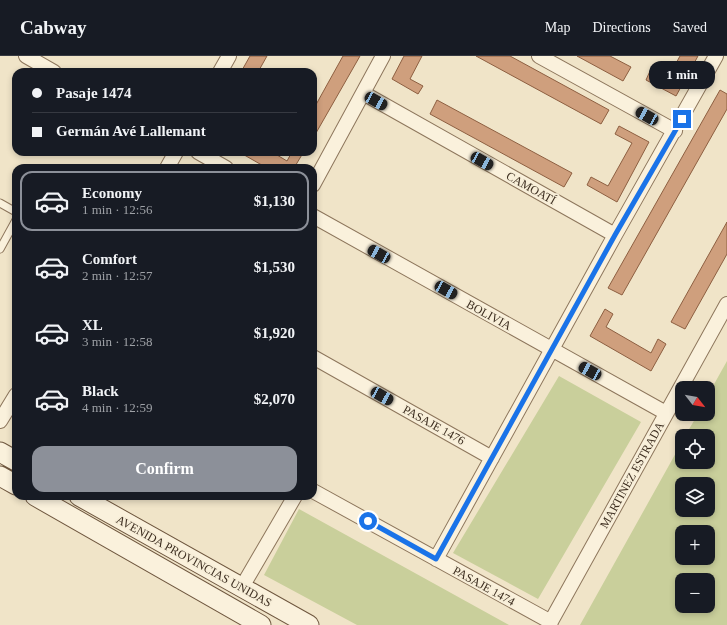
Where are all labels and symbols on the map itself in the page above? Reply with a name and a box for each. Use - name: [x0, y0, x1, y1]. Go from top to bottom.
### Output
- callout: 1 min: [649, 61, 715, 89]
- car: [363, 90, 389, 112]
- car: [634, 105, 660, 127]
- route end: [673, 110, 691, 128]
- car: [469, 150, 495, 172]
- street label: CAMOATÍ: [504, 169, 558, 207]
- car: [366, 243, 392, 265]
- car: [433, 279, 459, 301]
- street label: BOLIVIA: [464, 297, 514, 333]
- car: [577, 360, 603, 382]
- north arrow: [675, 381, 715, 421]
- car: [369, 385, 395, 407]
- street label: PASAJE 1476: [401, 402, 467, 448]
- street label: MARTINEZ ESTRADA: [597, 419, 667, 531]
- street label: AVENIDA PROVINCIAS UNIDAS: [114, 512, 274, 610]
- route start: [359, 512, 377, 530]
- street label: PASAJE 1474: [451, 563, 517, 609]

